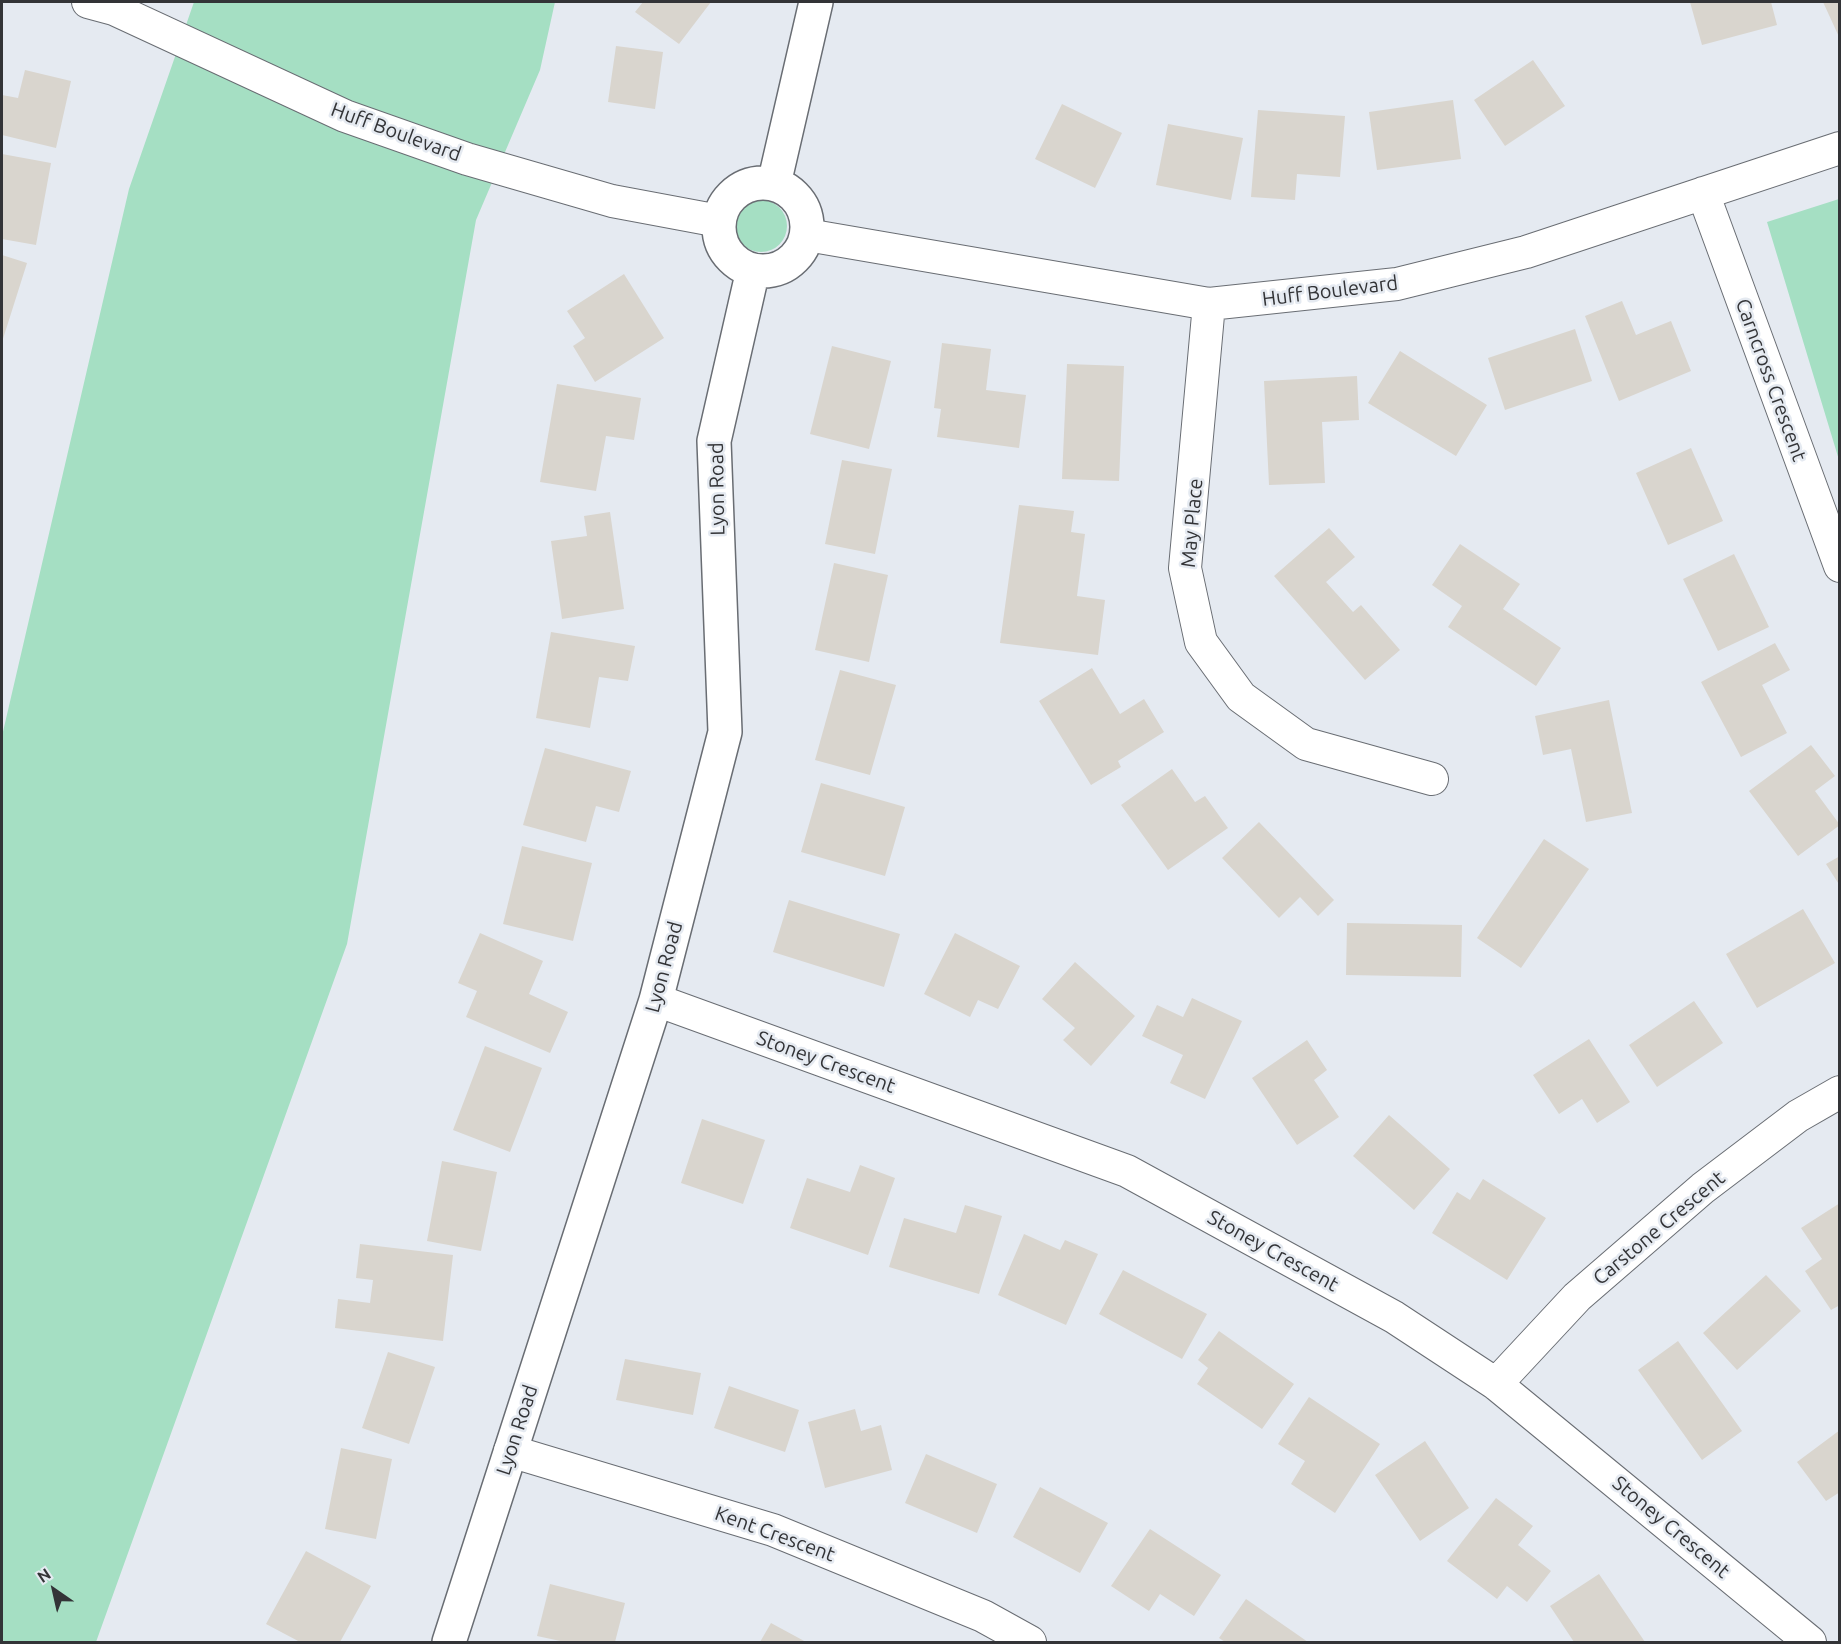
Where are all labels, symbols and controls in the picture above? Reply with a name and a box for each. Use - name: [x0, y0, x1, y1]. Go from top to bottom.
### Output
- street label: Huff Boulevard: [328, 97, 464, 167]
- street label: Huff Boulevard: [1261, 271, 1399, 311]
- street label: Carncross Crescent: [1730, 295, 1812, 465]
- street label: Lyon Road: [704, 442, 730, 536]
- street label: May Place: [1176, 477, 1208, 569]
- street label: Lyon Road: [640, 919, 688, 1015]
- street label: Stoney Crescent: [753, 1026, 899, 1098]
- street label: Carstone Crescent: [1588, 1166, 1730, 1290]
- street label: Stoney Crescent: [1203, 1205, 1343, 1297]
- street label: Lyon Road: [491, 1382, 543, 1478]
- street label: Stoney Crescent: [1607, 1471, 1735, 1583]
- street label: Kent Crescent: [712, 1501, 838, 1567]
- north arrow: [24, 1560, 84, 1620]
- text: N: [34, 1564, 54, 1586]

